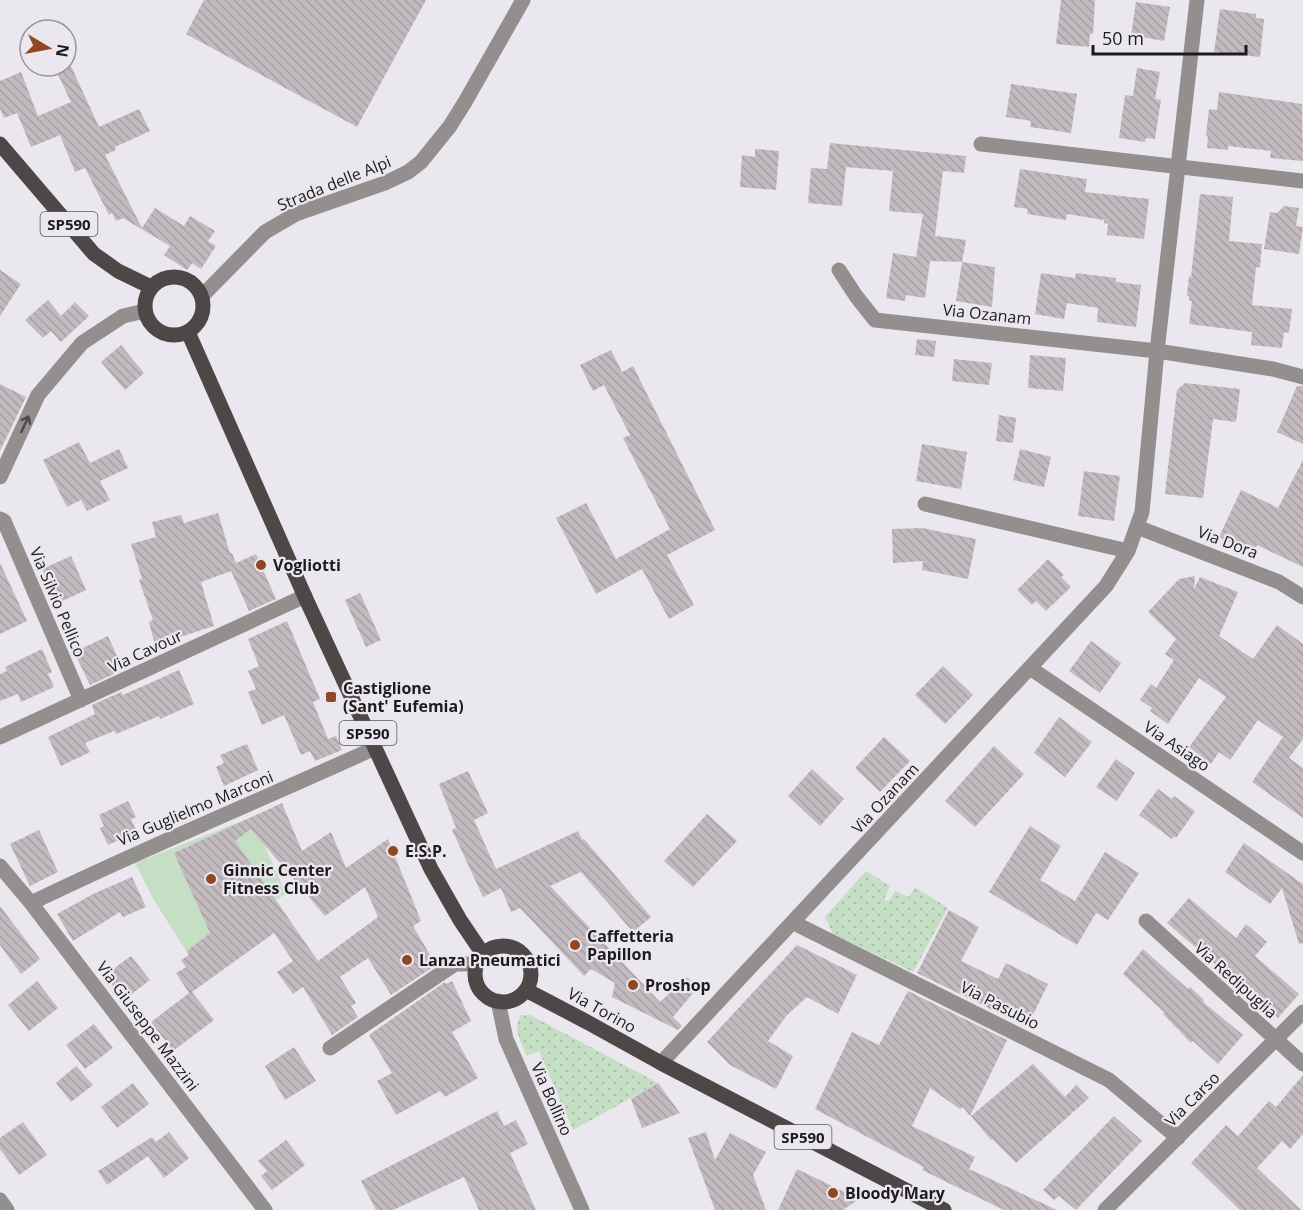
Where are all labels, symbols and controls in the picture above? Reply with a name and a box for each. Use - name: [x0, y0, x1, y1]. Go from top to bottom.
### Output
- north arrow: [18, 18, 78, 78]
- scale bar: [1093, 18, 1246, 56]
- text: 50 m: [1102, 26, 1144, 50]
- text: N: [51, 42, 75, 59]
- street label: Strada delle Alpi: [274, 150, 394, 216]
- road number: SP590: [40, 212, 98, 236]
- street label: Via Ozanam: [942, 298, 1032, 330]
- one-way arrow: [19, 415, 31, 433]
- street label: Via Dora: [1195, 520, 1261, 564]
- street label: Via Silvio Pellico: [25, 544, 91, 660]
- place label: Vogliotti: [273, 554, 341, 576]
- marker: Vogliotti: [254, 558, 268, 572]
- street label: Via Cavour: [104, 624, 186, 678]
- place label: Castiglione (Sant' Eufemia): [343, 677, 464, 717]
- marker: Castiglione (Sant' Eufemia): [324, 690, 338, 704]
- street label: Via Asiago: [1140, 716, 1214, 776]
- road number: SP590: [340, 721, 397, 745]
- street label: Via Ozanam: [847, 758, 923, 838]
- street label: Via Guglielmo Marconi: [114, 765, 276, 851]
- place label: E.S.P.: [405, 840, 447, 862]
- marker: E.S.P.: [386, 844, 400, 858]
- place label: Ginnic Center Fitness Club: [223, 859, 332, 899]
- marker: Ginnic Center Fitness Club: [204, 872, 218, 886]
- place label: Caffetteria Papillon: [587, 925, 674, 965]
- street label: Via Redipuglia: [1190, 937, 1282, 1023]
- marker: Caffetteria Papillon: [568, 938, 582, 952]
- place label: Lanza Pneumatici: [419, 949, 561, 971]
- marker: Lanza Pneumatici: [400, 953, 414, 967]
- street label: Via Giuseppe Mazzini: [92, 956, 204, 1096]
- place label: Proshop: [645, 974, 711, 996]
- street label: Via Pasubio: [957, 976, 1043, 1034]
- marker: Proshop: [626, 978, 640, 992]
- street label: Via Torino: [564, 982, 640, 1038]
- street label: Via Bollino: [526, 1059, 578, 1139]
- street label: Via Carso: [1160, 1067, 1224, 1131]
- road number: SP590: [774, 1125, 832, 1149]
- place label: Bloody Mary: [845, 1182, 946, 1204]
- marker: Bloody Mary: [826, 1186, 840, 1200]

